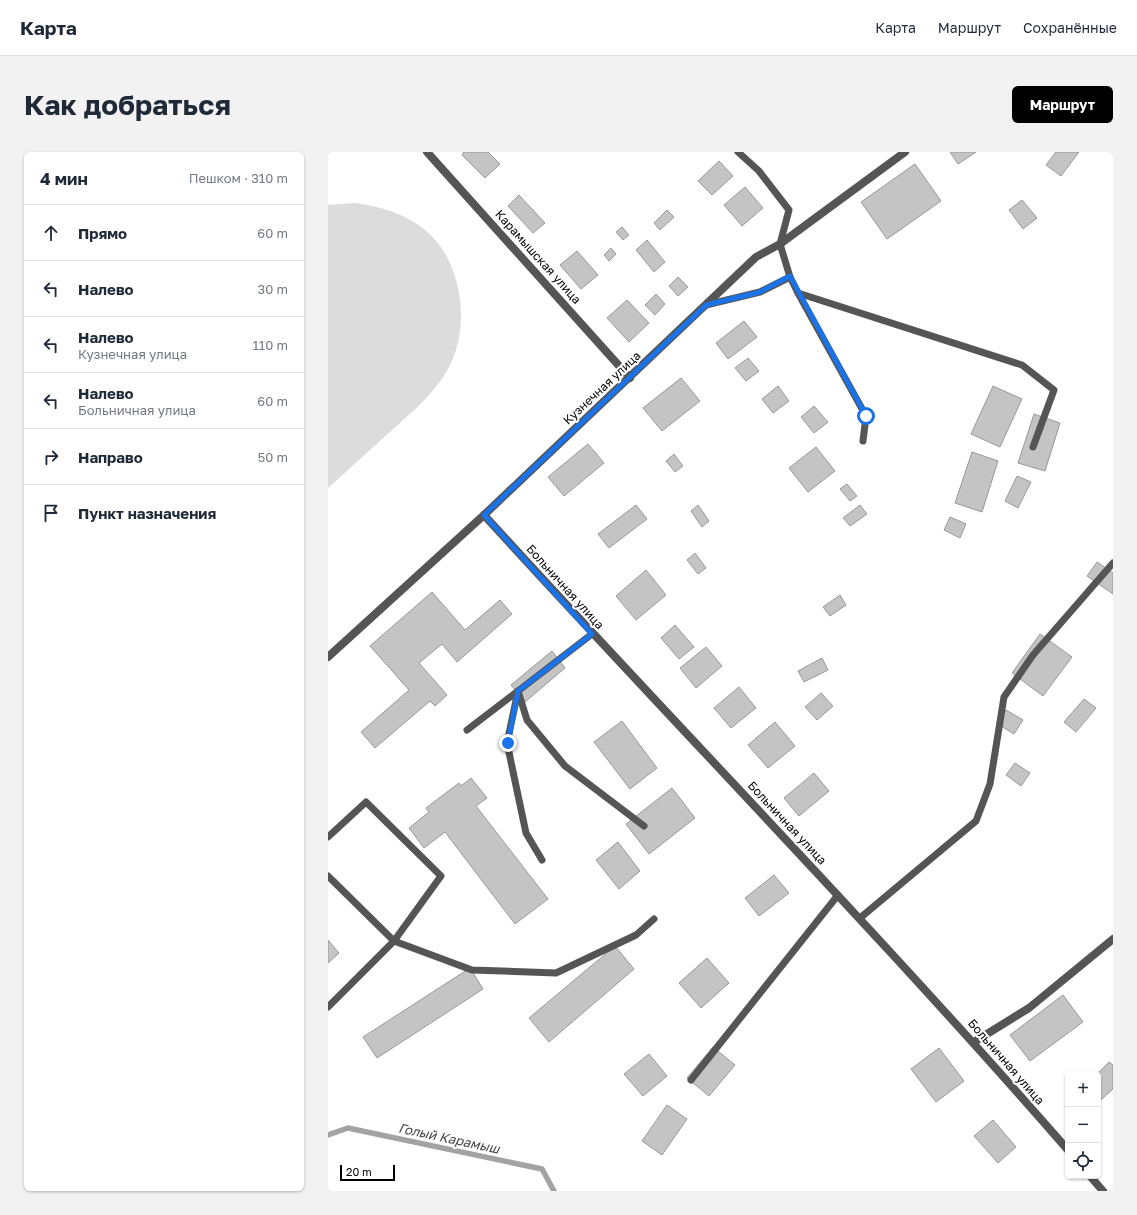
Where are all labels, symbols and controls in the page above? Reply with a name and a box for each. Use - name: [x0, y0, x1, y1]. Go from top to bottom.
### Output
- text: Карта: [20, 16, 77, 39]
- text: Карта: [875, 19, 916, 36]
- text: Маршрут: [938, 19, 1001, 36]
- text: Сохранённые: [1023, 19, 1117, 36]
- button: Маршрут: [1012, 86, 1113, 123]
- text: Как добраться: [24, 88, 231, 121]
- text: 4 мин: [40, 168, 88, 189]
- text: Пешком · 310 m: [189, 170, 288, 186]
- street label: Карамышская улица: [492, 207, 585, 307]
- icon: ahead: [40, 222, 62, 244]
- text: Прямо: [78, 224, 127, 242]
- text: 60 m: [257, 225, 288, 241]
- icon: left: [40, 278, 62, 300]
- text: Налево: [78, 280, 134, 298]
- text: 30 m: [258, 281, 288, 297]
- text: Налево: [78, 328, 134, 346]
- icon: left: [40, 334, 62, 356]
- text: 110 m: [253, 337, 288, 353]
- text: Кузнечная улица: [78, 346, 187, 362]
- street label: Кузнечная улица: [560, 348, 644, 427]
- text: Налево: [78, 384, 134, 402]
- icon: left: [40, 390, 62, 412]
- text: 60 m: [257, 393, 288, 409]
- text: Больничная улица: [78, 402, 196, 418]
- route start: [857, 407, 875, 425]
- icon: right: [40, 446, 62, 468]
- text: Направо: [78, 448, 143, 466]
- text: 50 m: [258, 449, 288, 465]
- icon: arrive: [40, 502, 62, 524]
- text: Пункт назначения: [78, 504, 216, 522]
- street label: Больничная улица: [523, 541, 607, 632]
- route end: [499, 734, 517, 752]
- street label: Больничная улица: [745, 778, 830, 868]
- street label: Больничная улица: [965, 1016, 1048, 1108]
- map controls: [1065, 1071, 1101, 1179]
- button: +: [1065, 1071, 1101, 1107]
- button: −: [1065, 1107, 1101, 1143]
- water label: Голый Карамыш: [397, 1119, 502, 1157]
- button: locate: [1065, 1143, 1101, 1179]
- scale bar: [340, 1163, 395, 1182]
- text: 20 m: [346, 1165, 372, 1178]

